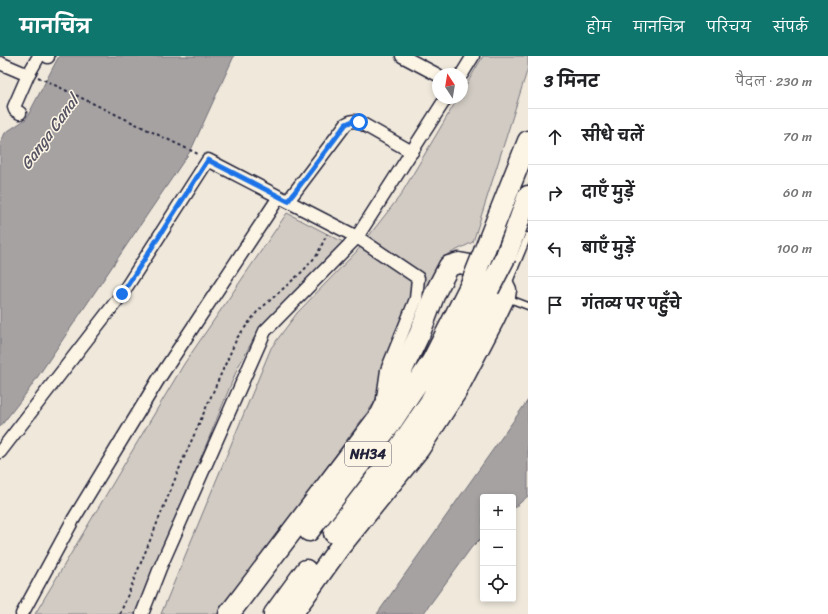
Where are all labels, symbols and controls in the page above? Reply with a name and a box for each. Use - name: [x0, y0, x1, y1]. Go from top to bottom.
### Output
- text: मानचित्र: [20, 10, 91, 43]
- text: होम: [587, 15, 611, 40]
- text: मानचित्र: [633, 15, 685, 40]
- text: परिचय: [707, 15, 751, 40]
- text: संपर्क: [773, 15, 808, 40]
- text: 3 मिनट: [544, 66, 599, 96]
- north arrow: [432, 68, 468, 104]
- text: पैदल · 230 m: [735, 70, 812, 93]
- water label: Ganga Canal: [12, 86, 88, 176]
- route start: [350, 113, 368, 131]
- text: सीधे चलें: [582, 123, 643, 149]
- text: 70 m: [783, 125, 812, 148]
- icon: ahead: [544, 126, 566, 148]
- text: दाएँ मुड़ें: [582, 179, 634, 205]
- text: 60 m: [783, 181, 812, 204]
- icon: right: [544, 182, 566, 204]
- text: बाएँ मुड़ें: [582, 235, 635, 261]
- text: 100 m: [777, 237, 812, 260]
- icon: left: [544, 238, 566, 260]
- route end: [113, 285, 131, 303]
- text: गंतव्य पर पहुँचे: [582, 291, 681, 317]
- icon: arrive: [544, 294, 566, 316]
- road number: NH34: [345, 442, 391, 466]
- map controls: [480, 494, 516, 602]
- button: +: [480, 494, 516, 530]
- button: −: [480, 530, 516, 566]
- button: locate: [480, 566, 516, 602]

